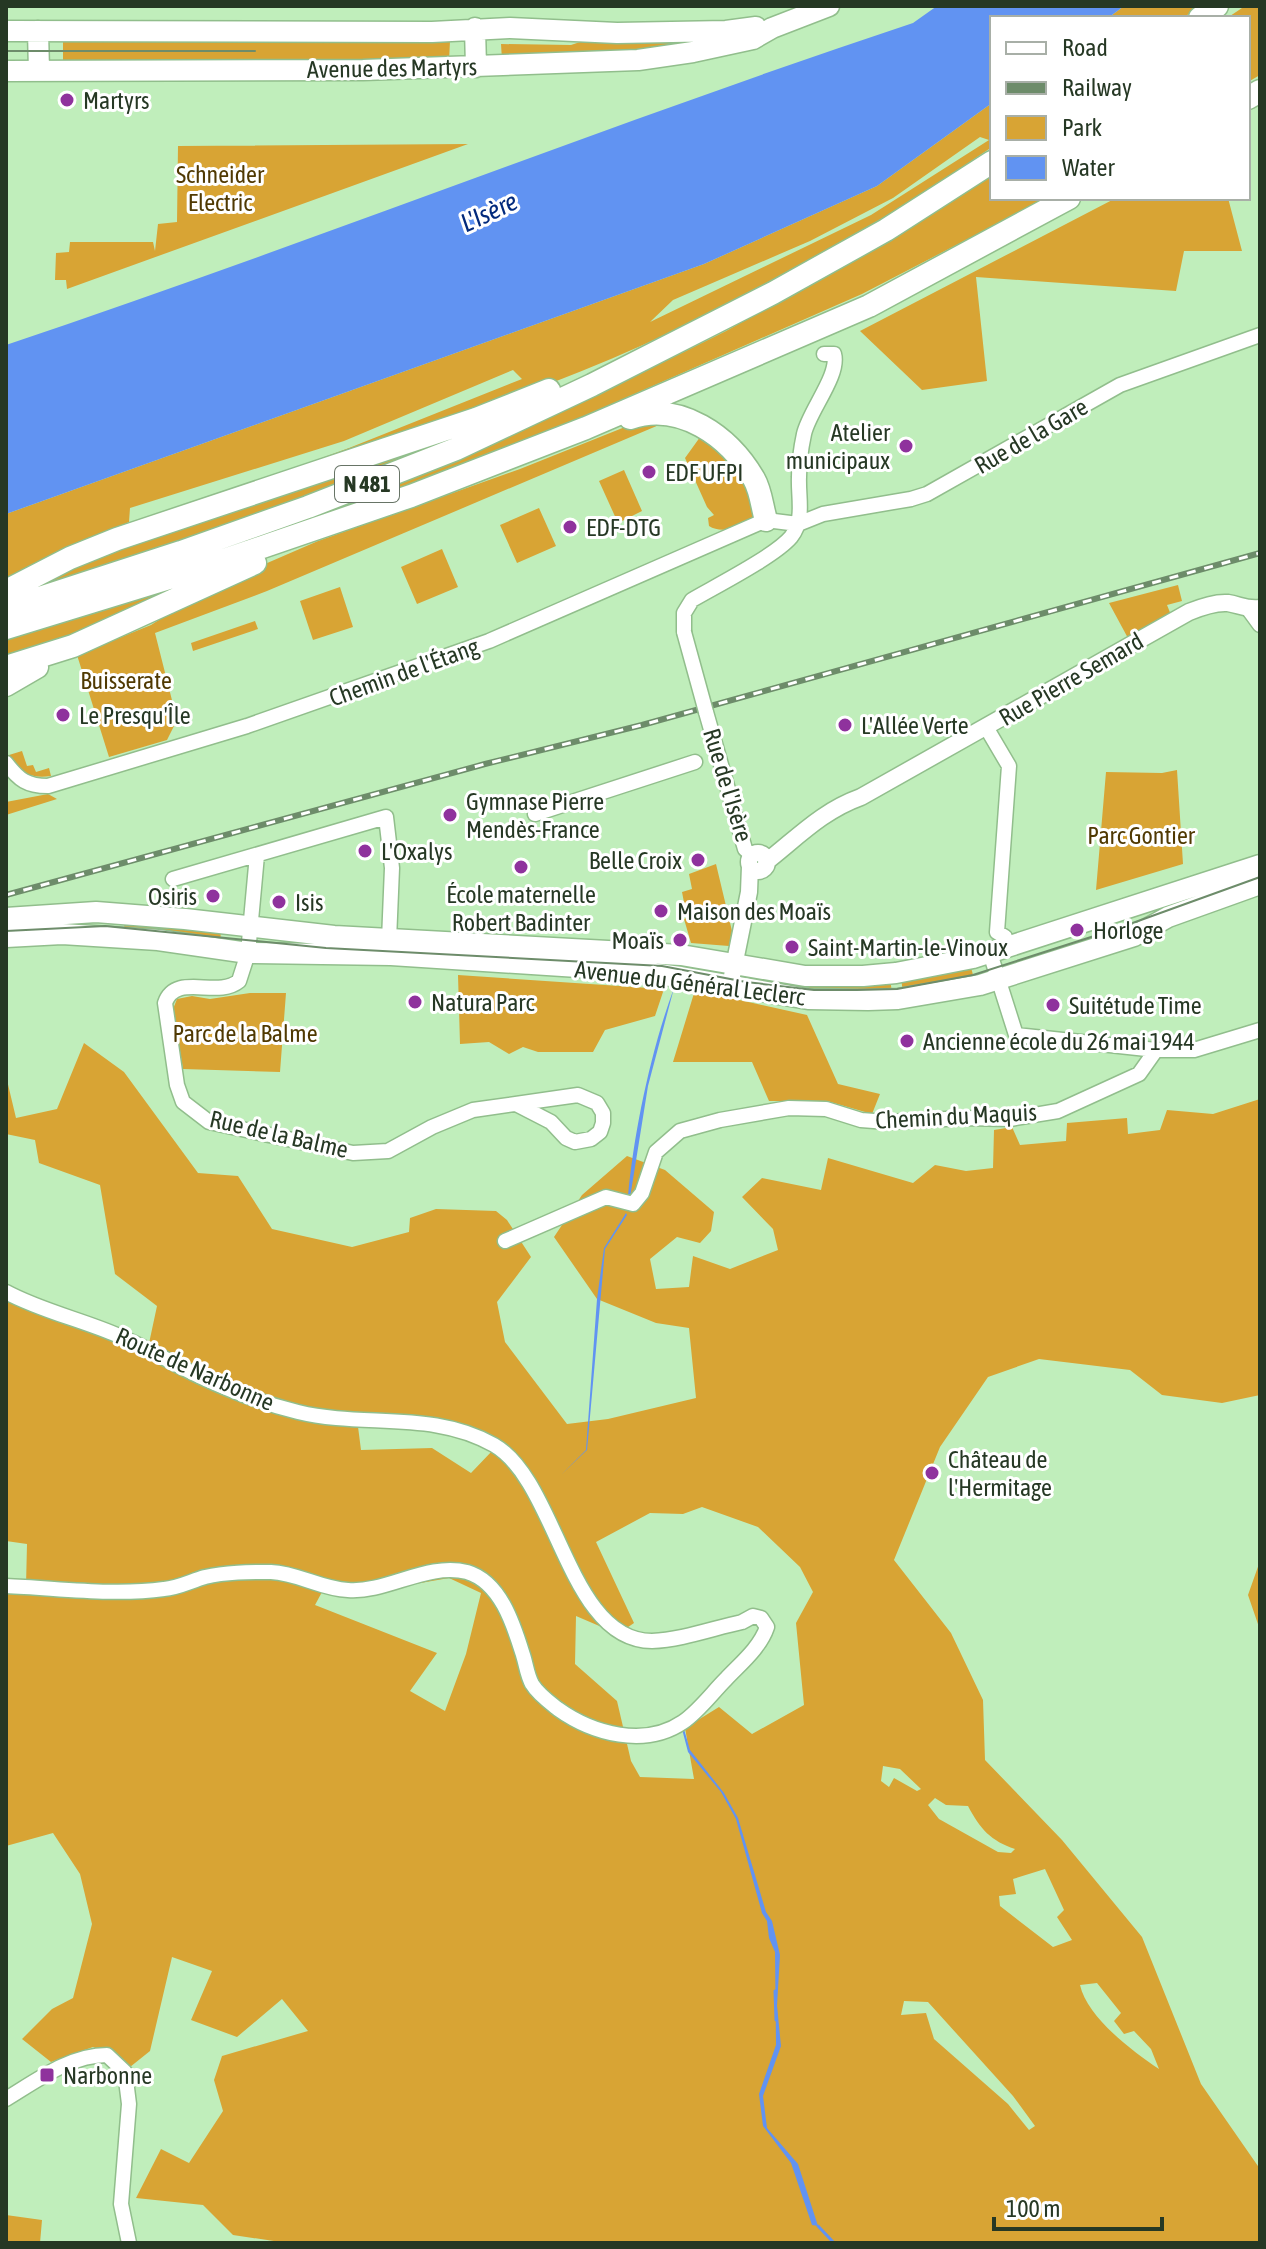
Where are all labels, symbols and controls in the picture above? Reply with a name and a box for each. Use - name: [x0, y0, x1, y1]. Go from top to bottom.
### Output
- legend: [990, 16, 1250, 200]
- text: Road: [1062, 34, 1108, 61]
- street label: Avenue des Martyrs: [307, 53, 477, 83]
- text: Railway: [1062, 74, 1132, 101]
- place label: Martyrs: [83, 87, 149, 114]
- marker: Martyrs: [58, 91, 76, 109]
- text: Park: [1062, 114, 1103, 141]
- text: Water: [1062, 154, 1115, 181]
- park label: Schneider Electric: [176, 161, 265, 216]
- water label: L'Isère: [456, 186, 522, 238]
- street label: Rue de la Gare: [970, 393, 1092, 479]
- place label: Atelier municipaux: [786, 419, 891, 474]
- marker: Atelier municipaux: [897, 437, 915, 455]
- place label: EDF UFPI: [665, 459, 743, 486]
- marker: EDF UFPI: [640, 463, 658, 481]
- road number: N 481: [335, 466, 399, 502]
- place label: EDF-DTG: [586, 514, 661, 541]
- marker: EDF-DTG: [561, 518, 579, 536]
- street label: Rue Pierre Semard: [994, 627, 1148, 731]
- street label: Chemin de l'Étang: [326, 632, 483, 712]
- park label: Buisserate: [80, 667, 172, 694]
- place label: Le Presqu'Île: [79, 702, 191, 729]
- marker: Le Presqu'Île: [54, 706, 72, 724]
- place label: L'Allée Verte: [861, 712, 969, 739]
- marker: L'Allée Verte: [836, 716, 854, 734]
- street label: Rue de l'Isère: [698, 725, 758, 845]
- place label: Gymnase Pierre Mendès-France: [466, 788, 604, 843]
- marker: Gymnase Pierre Mendès-France: [441, 806, 459, 824]
- park label: Parc Gontier: [1087, 822, 1196, 849]
- place label: L'Oxalys: [381, 838, 452, 865]
- marker: L'Oxalys: [356, 842, 374, 860]
- place label: Belle Croix: [589, 847, 682, 874]
- marker: Belle Croix: [689, 851, 707, 869]
- marker: École maternelle Robert Badinter: [512, 858, 530, 876]
- place label: École maternelle Robert Badinter: [446, 881, 596, 936]
- place label: Osiris: [148, 883, 197, 910]
- marker: Osiris: [204, 887, 222, 905]
- place label: Isis: [295, 889, 324, 916]
- marker: Isis: [270, 893, 288, 911]
- place label: Maison des Moaïs: [677, 898, 831, 925]
- marker: Maison des Moaïs: [652, 902, 670, 920]
- place label: Horloge: [1093, 917, 1163, 944]
- marker: Horloge: [1068, 921, 1086, 939]
- place label: Moaïs: [611, 927, 664, 954]
- marker: Moaïs: [671, 931, 689, 949]
- place label: Saint-Martin-le-Vinoux: [808, 934, 1008, 961]
- marker: Saint-Martin-le-Vinoux: [783, 938, 801, 956]
- street label: Avenue du Général Leclerc: [573, 955, 807, 1011]
- place label: Natura Parc: [431, 989, 534, 1016]
- place label: Suitétude Time: [1069, 992, 1202, 1019]
- marker: Natura Parc: [406, 993, 424, 1011]
- marker: Suitétude Time: [1044, 996, 1062, 1014]
- park label: Parc de la Balme: [172, 1020, 318, 1047]
- place label: Ancienne école du 26 mai 1944: [923, 1028, 1195, 1055]
- marker: Ancienne école du 26 mai 1944: [898, 1032, 916, 1050]
- street label: Chemin du Maquis: [875, 1098, 1037, 1134]
- street label: Rue de la Balme: [207, 1105, 351, 1163]
- street label: Route de Narbonne: [112, 1322, 278, 1416]
- place label: Château de l'Hermitage: [948, 1446, 1052, 1501]
- marker: Château de l'Hermitage: [923, 1464, 941, 1482]
- place label: Narbonne: [63, 2062, 152, 2089]
- marker: Narbonne: [38, 2066, 56, 2084]
- scale bar: [994, 2181, 1162, 2231]
- text: 100 m: [1006, 2195, 1060, 2222]

